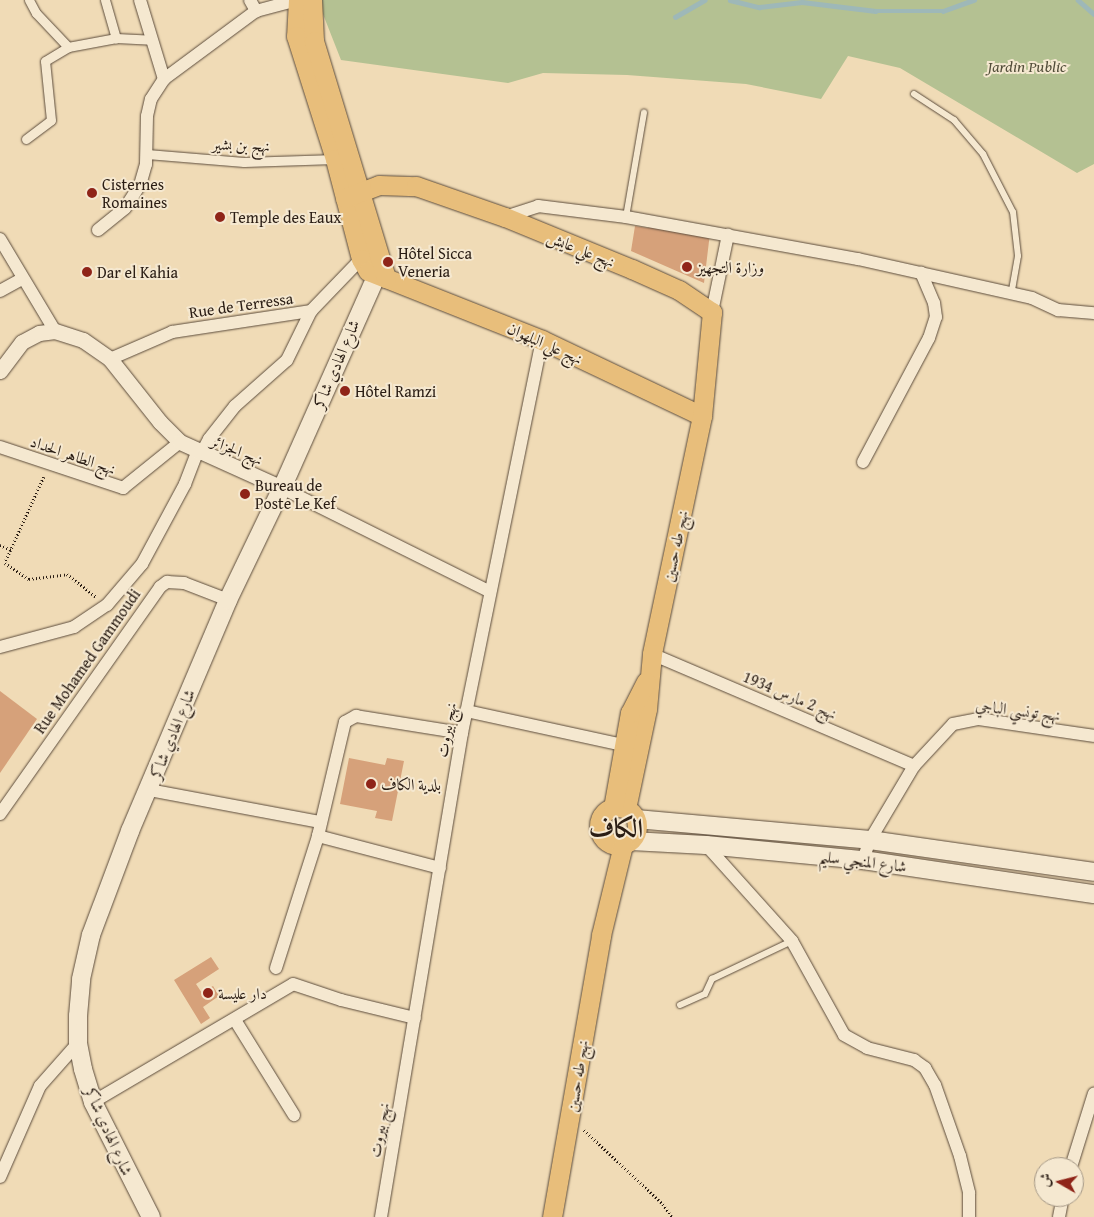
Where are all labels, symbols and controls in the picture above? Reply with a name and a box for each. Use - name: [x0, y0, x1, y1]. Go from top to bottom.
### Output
- park label: Jardin Public: [988, 56, 1066, 76]
- street label: نهج بن بشير: [212, 134, 270, 156]
- place label: Cisternes Romaines: [102, 174, 167, 212]
- marker: Cisternes Romaines: [86, 187, 98, 199]
- place label: Temple des Eaux: [230, 207, 341, 227]
- marker: Temple des Eaux: [214, 211, 226, 223]
- street label: نهج علي عايش: [544, 227, 618, 271]
- place label: Hôtel Sicca Veneria: [398, 243, 472, 281]
- marker: Hôtel Sicca Veneria: [382, 256, 394, 268]
- place label: وزارة التجهيز: [697, 257, 764, 277]
- marker: وزارة التجهيز: [681, 261, 693, 273]
- place label: Dar el Kahia: [97, 262, 178, 282]
- marker: Dar el Kahia: [81, 266, 93, 278]
- street label: Rue de Terressa: [188, 288, 294, 322]
- street label: شارع الهادي شاكر: [309, 316, 363, 412]
- street label: نهج علي البلهوان: [504, 318, 586, 368]
- place label: Hôtel Ramzi: [355, 381, 436, 401]
- marker: Hôtel Ramzi: [339, 385, 351, 397]
- street label: نهج الطاهر الحداد: [28, 431, 118, 479]
- street label: نهج الجزائر: [208, 431, 266, 469]
- place label: Bureau de Poste Le Kef: [255, 475, 336, 513]
- marker: Bureau de Poste Le Kef: [239, 488, 251, 500]
- street label: نهج طه حسين: [658, 508, 692, 584]
- street label: Rue Mohamed Gammoudi: [30, 585, 144, 737]
- street label: نهج 2 مارس 1934: [740, 667, 840, 723]
- street label: شارع الهادي شاكر: [145, 686, 199, 782]
- street label: نهج تونسي الباجي: [974, 695, 1062, 725]
- street label: نهج بيروت: [432, 701, 460, 759]
- place label: بلدية الكاف: [381, 774, 441, 794]
- marker: بلدية الكاف: [365, 778, 377, 790]
- district label: الكاف: [589, 812, 643, 844]
- street label: شارع المنجي سليم: [818, 846, 908, 876]
- place label: دار عليسة: [218, 983, 267, 1003]
- marker: دار عليسة: [202, 987, 214, 999]
- street label: نهج طه حسين: [562, 1039, 592, 1113]
- street label: شارع الهادي شاكر: [81, 1084, 137, 1178]
- street label: نهج بيروت: [365, 1101, 393, 1159]
- north arrow: [1034, 1157, 1084, 1207]
- text: ش: [1034, 1172, 1056, 1188]

